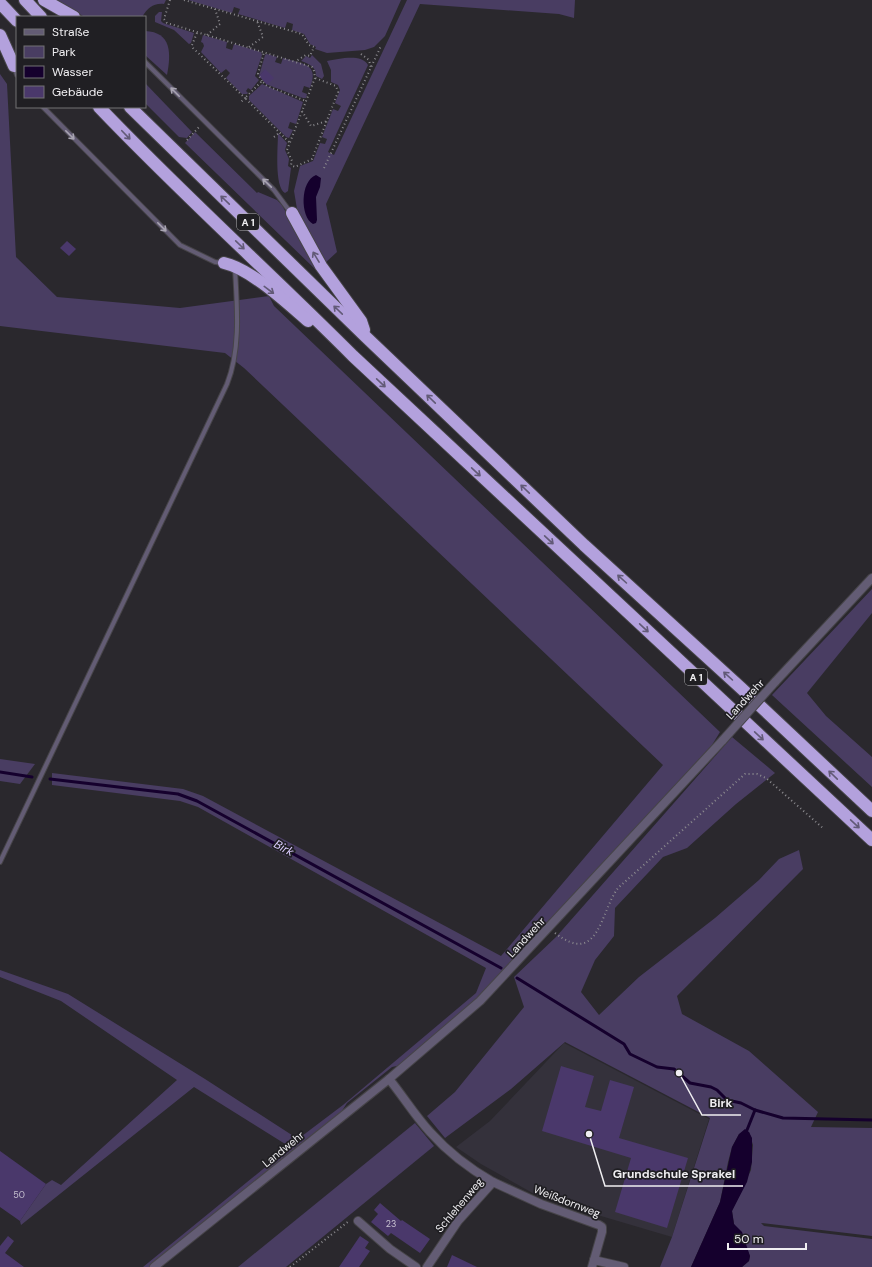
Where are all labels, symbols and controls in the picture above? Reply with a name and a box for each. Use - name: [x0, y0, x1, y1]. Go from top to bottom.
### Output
- legend: [16, 16, 146, 108]
- text: Straße: [52, 24, 89, 40]
- text: Park: [52, 44, 76, 60]
- text: Wasser: [52, 64, 93, 80]
- text: Gebäude: [52, 84, 103, 100]
- one-way arrow: [170, 87, 180, 97]
- one-way arrow: [66, 130, 75, 140]
- one-way arrow: [121, 130, 131, 140]
- one-way arrow: [262, 178, 272, 188]
- one-way arrow: [220, 195, 230, 205]
- road number: A 1: [237, 214, 259, 230]
- one-way arrow: [157, 222, 167, 232]
- one-way arrow: [235, 240, 245, 250]
- one-way arrow: [311, 251, 319, 263]
- one-way arrow: [264, 286, 275, 294]
- one-way arrow: [333, 305, 343, 315]
- one-way arrow: [376, 378, 386, 387]
- one-way arrow: [426, 394, 436, 404]
- one-way arrow: [471, 467, 481, 476]
- one-way arrow: [520, 484, 530, 494]
- one-way arrow: [543, 535, 554, 544]
- one-way arrow: [617, 575, 627, 584]
- one-way arrow: [639, 623, 649, 633]
- road number: A 1: [685, 669, 707, 685]
- one-way arrow: [724, 672, 734, 681]
- street label: Landwehr: [723, 676, 767, 722]
- one-way arrow: [754, 731, 764, 740]
- one-way arrow: [828, 770, 838, 780]
- one-way arrow: [850, 819, 860, 829]
- water label: Birk: [271, 836, 298, 860]
- street label: Landwehr: [504, 914, 548, 960]
- callout: Birk: [702, 1091, 741, 1115]
- text: Birk: [710, 1095, 732, 1111]
- street label: Landwehr: [259, 1128, 307, 1170]
- callout: Grundschule Sprakel: [605, 1162, 743, 1186]
- text: Grundschule Sprakel: [613, 1166, 735, 1182]
- street label: Schlehenweg: [432, 1175, 486, 1235]
- street label: Weißdornweg: [532, 1182, 602, 1220]
- house number: 50: [13, 1189, 25, 1201]
- house number: 23: [386, 1218, 396, 1230]
- scale bar: [728, 1225, 806, 1251]
- text: 50 m: [734, 1231, 763, 1247]

